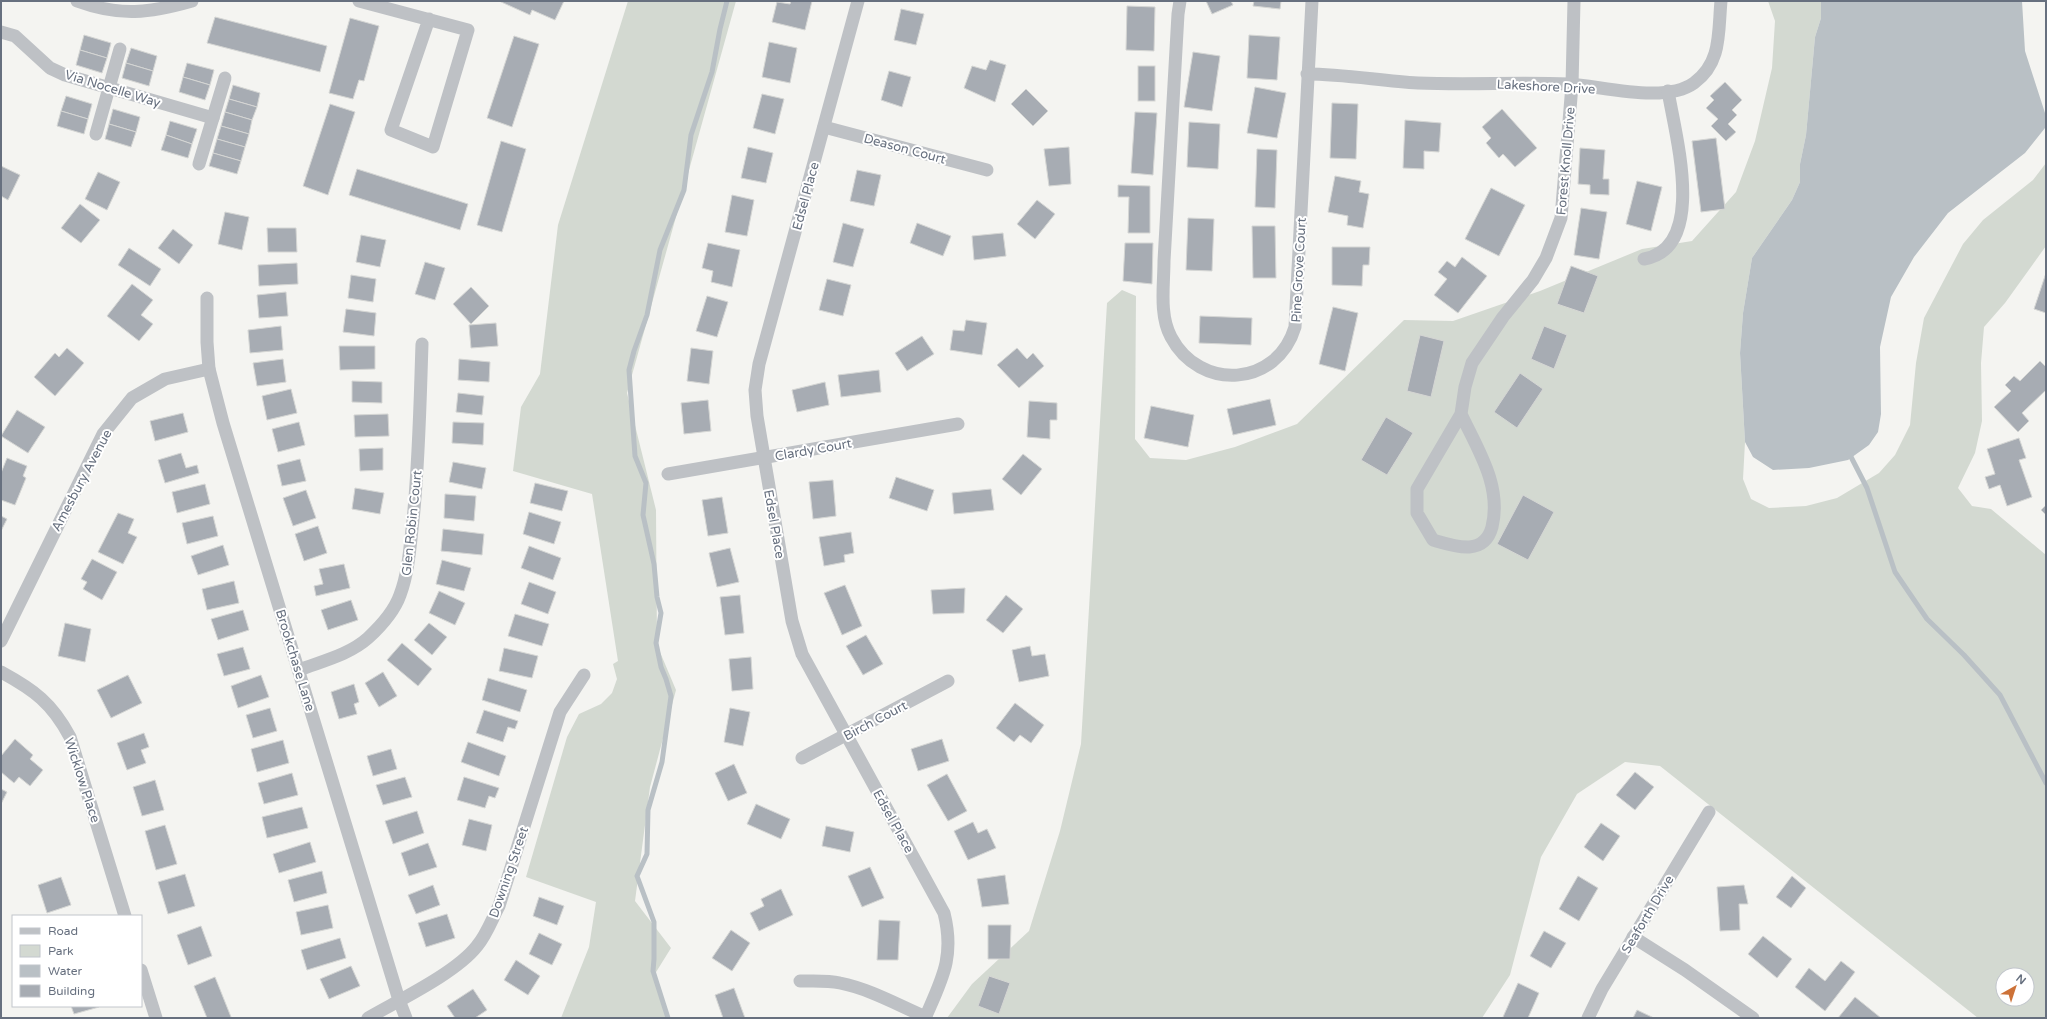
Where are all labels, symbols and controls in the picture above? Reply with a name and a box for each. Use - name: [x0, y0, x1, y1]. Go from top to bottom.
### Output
- street label: Via Nocelle Way: [63, 67, 163, 111]
- street label: Lakeshore Drive: [1496, 76, 1596, 98]
- street label: Forest Knoll Drive: [1553, 106, 1579, 216]
- street label: Deason Court: [862, 130, 948, 168]
- street label: Edsel Place: [789, 160, 823, 232]
- street label: Pine Grove Court: [1288, 217, 1310, 323]
- street label: Amesbury Avenue: [48, 427, 116, 534]
- street label: Clardy Court: [774, 435, 853, 465]
- street label: Glen Robin Court: [398, 469, 426, 577]
- street label: Edsel Place: [760, 488, 788, 560]
- street label: Brookchase Lane: [272, 607, 318, 713]
- street label: Birch Court: [841, 697, 910, 744]
- street label: Wicklow Place: [61, 736, 103, 825]
- street label: Edsel Place: [869, 787, 917, 856]
- street label: Downing Street: [486, 825, 532, 920]
- street label: Seaforth Drive: [1618, 873, 1677, 956]
- legend: [12, 915, 142, 1007]
- text: Road: [48, 924, 78, 938]
- text: Park: [48, 944, 74, 958]
- text: Water: [48, 964, 83, 978]
- north arrow: [1995, 967, 2035, 1007]
- text: N: [2013, 972, 2029, 987]
- text: Building: [48, 984, 95, 998]

